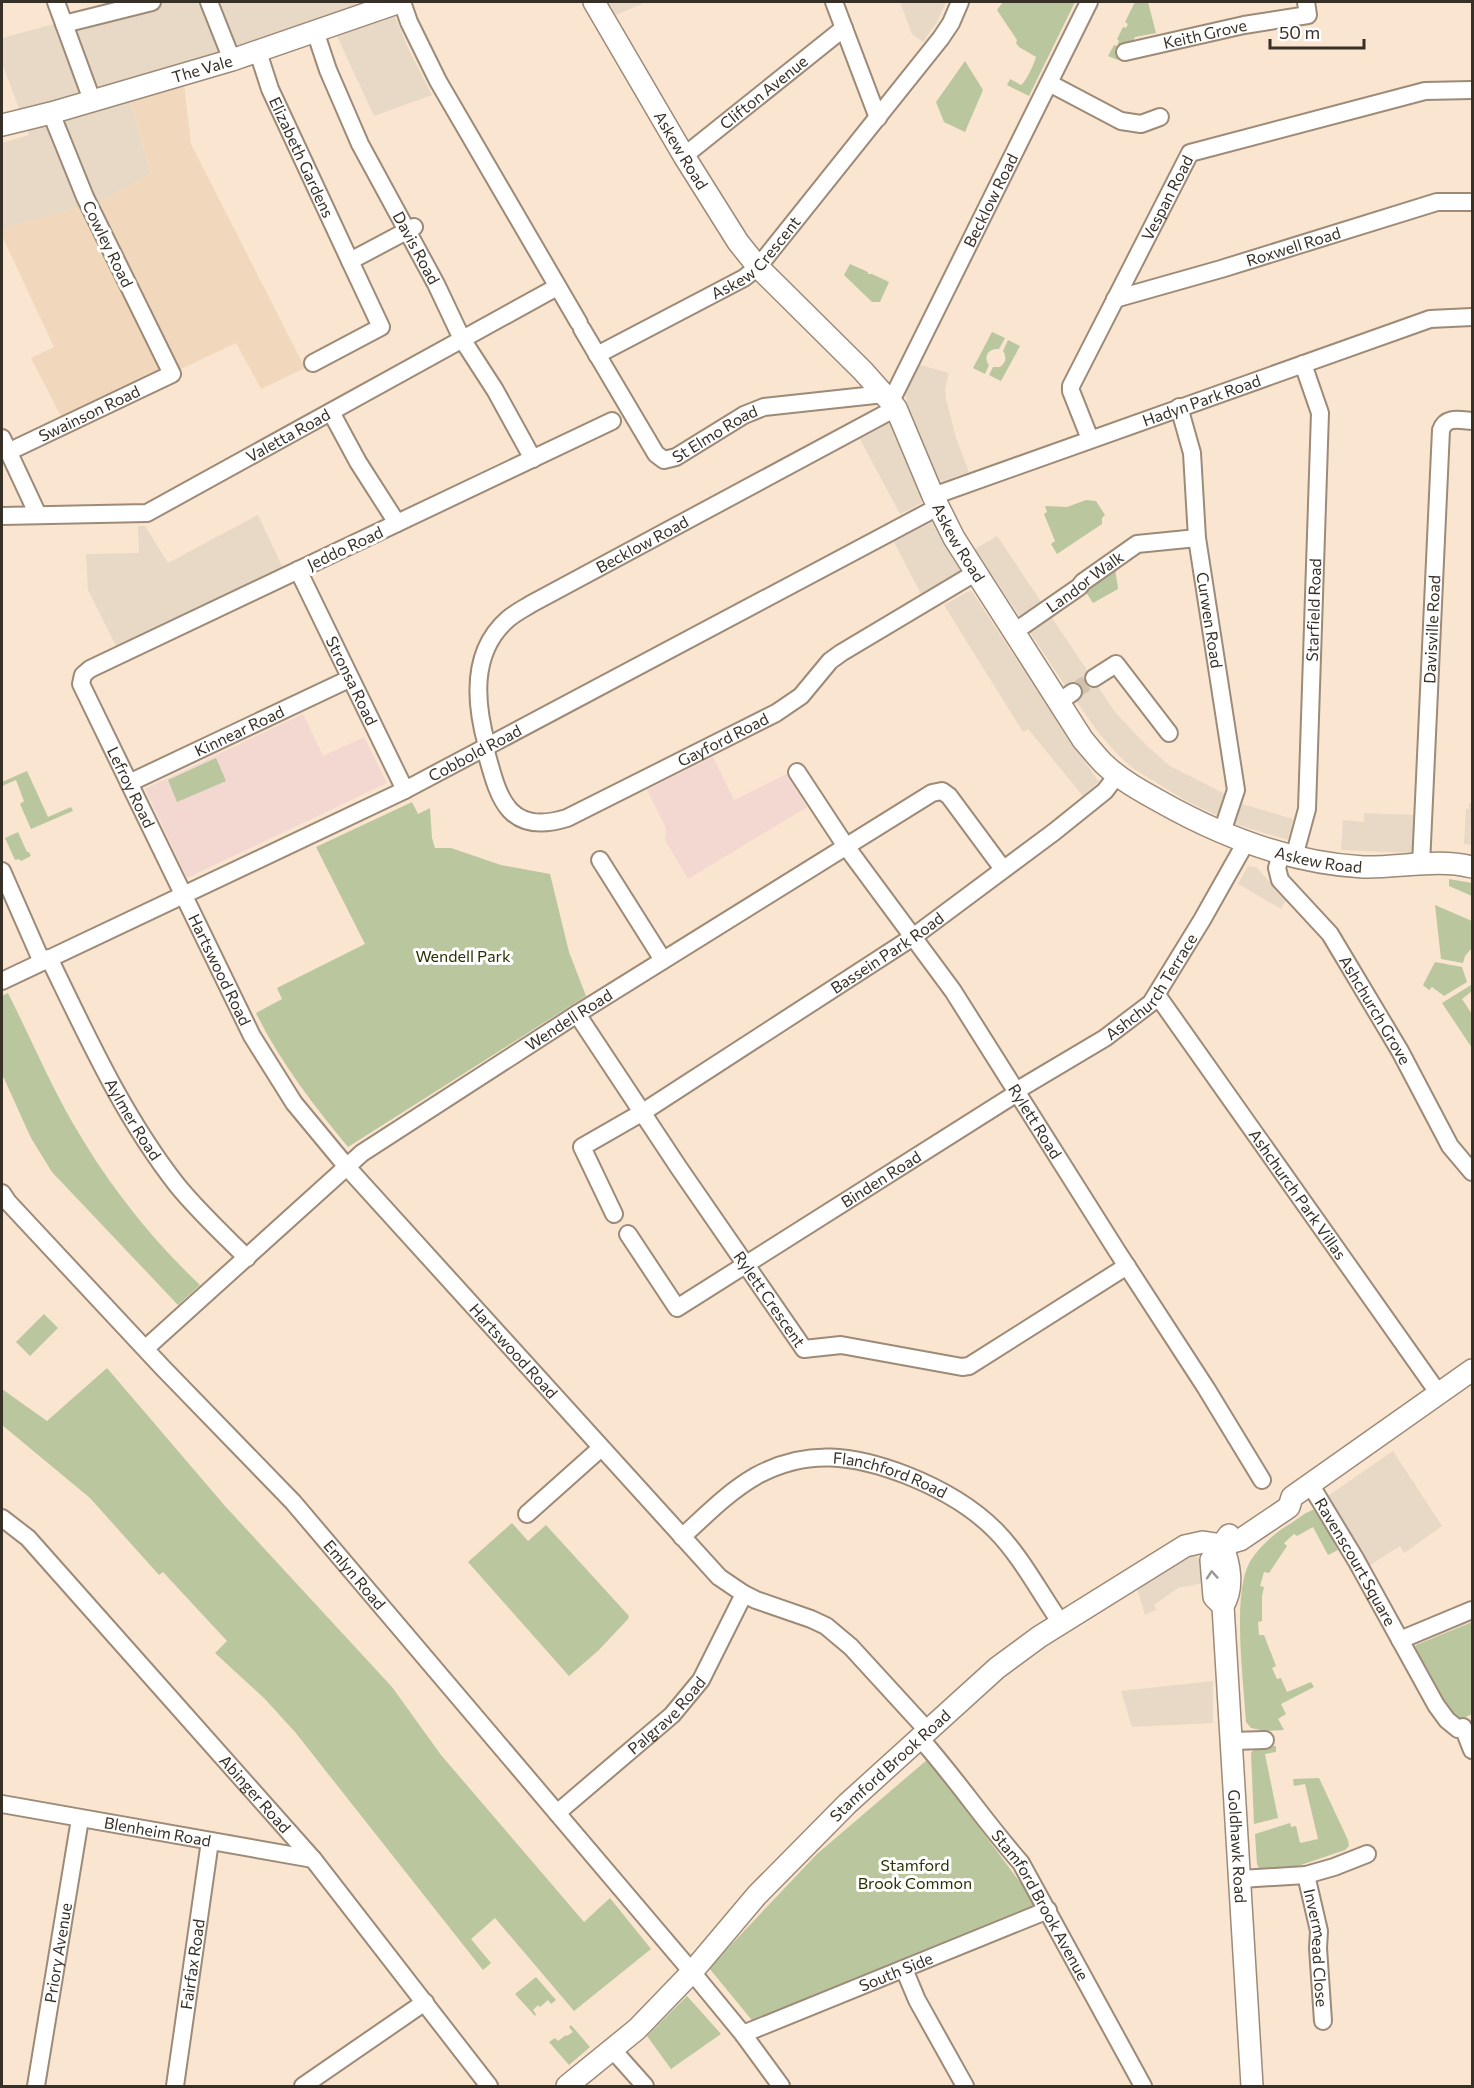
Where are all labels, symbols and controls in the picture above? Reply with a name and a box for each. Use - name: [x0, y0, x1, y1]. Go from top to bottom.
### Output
- scale bar: [1270, 12, 1364, 50]
- street label: Keith Grove: [1161, 15, 1248, 52]
- text: 50 m: [1279, 21, 1320, 43]
- street label: The Vale: [170, 50, 234, 86]
- street label: Clifton Avenue: [716, 51, 811, 133]
- street label: Elizabeth Gardens: [266, 93, 338, 220]
- street label: Askew Road: [651, 107, 713, 193]
- street label: Becklow Road: [959, 150, 1021, 250]
- street label: Vespan Road: [1137, 152, 1196, 243]
- street label: Cowley Road: [79, 197, 138, 290]
- street label: Davis Road: [389, 208, 444, 287]
- street label: Askew Crescent: [708, 212, 804, 303]
- street label: Roxwell Road: [1244, 223, 1343, 270]
- street label: Hadyn Park Road: [1140, 370, 1263, 430]
- street label: Swainson Road: [35, 381, 143, 445]
- street label: St Elmo Road: [668, 401, 760, 466]
- street label: Valetta Road: [242, 404, 333, 466]
- street label: Askew Road: [929, 500, 990, 585]
- street label: Becklow Road: [592, 511, 691, 576]
- street label: Jeddo Road: [304, 522, 386, 573]
- street label: Landor Walk: [1042, 546, 1127, 616]
- street label: Starfield Road: [1302, 558, 1324, 662]
- street label: Curwen Road: [1193, 571, 1227, 669]
- street label: Davisville Road: [1419, 574, 1443, 684]
- street label: Stronsa Road: [323, 633, 382, 728]
- street label: Kinnear Road: [191, 701, 287, 760]
- street label: Gayford Road: [674, 708, 771, 770]
- street label: Cobbold Road: [425, 720, 524, 785]
- street label: Lefroy Road: [104, 743, 159, 831]
- street label: Askew Road: [1273, 842, 1363, 876]
- street label: Bassein Park Road: [827, 908, 947, 997]
- street label: Hartswood Road: [185, 911, 255, 1028]
- street label: Ashchurch Terrace: [1101, 930, 1201, 1043]
- park label: Wendell Park: [415, 946, 511, 965]
- street label: Ashchurch Grove: [1336, 952, 1415, 1067]
- street label: Wendell Road: [522, 985, 615, 1054]
- street label: Aylmer Road: [102, 1075, 166, 1163]
- street label: Rylett Road: [1005, 1080, 1066, 1162]
- street label: Ashchurch Park Villas: [1246, 1125, 1351, 1263]
- street label: Binden Road: [837, 1146, 924, 1211]
- street label: Rylett Crescent: [730, 1247, 810, 1351]
- street label: Hartswood Road: [466, 1299, 562, 1402]
- street label: Flanchford Road: [832, 1448, 951, 1502]
- street label: Ravenscourt Square: [1311, 1494, 1400, 1629]
- street label: Emlyn Road: [320, 1536, 390, 1613]
- one-way arrow: [1206, 1571, 1219, 1580]
- street label: Palgrave Road: [623, 1672, 709, 1758]
- street label: Stamford Brook Road: [825, 1705, 954, 1825]
- street label: Abinger Road: [216, 1751, 295, 1836]
- street label: Goldhawk Road: [1225, 1789, 1251, 1904]
- street label: Blenheim Road: [103, 1812, 213, 1850]
- street label: Stamford Brook Avenue: [988, 1826, 1093, 1983]
- park label: Stamford Brook Common: [858, 1855, 972, 1892]
- street label: Invermead Close: [1300, 1887, 1332, 2008]
- street label: Priory Avenue: [40, 1901, 75, 2004]
- street label: Fairfax Road: [176, 1918, 208, 2011]
- street label: South Side: [856, 1948, 935, 1995]

